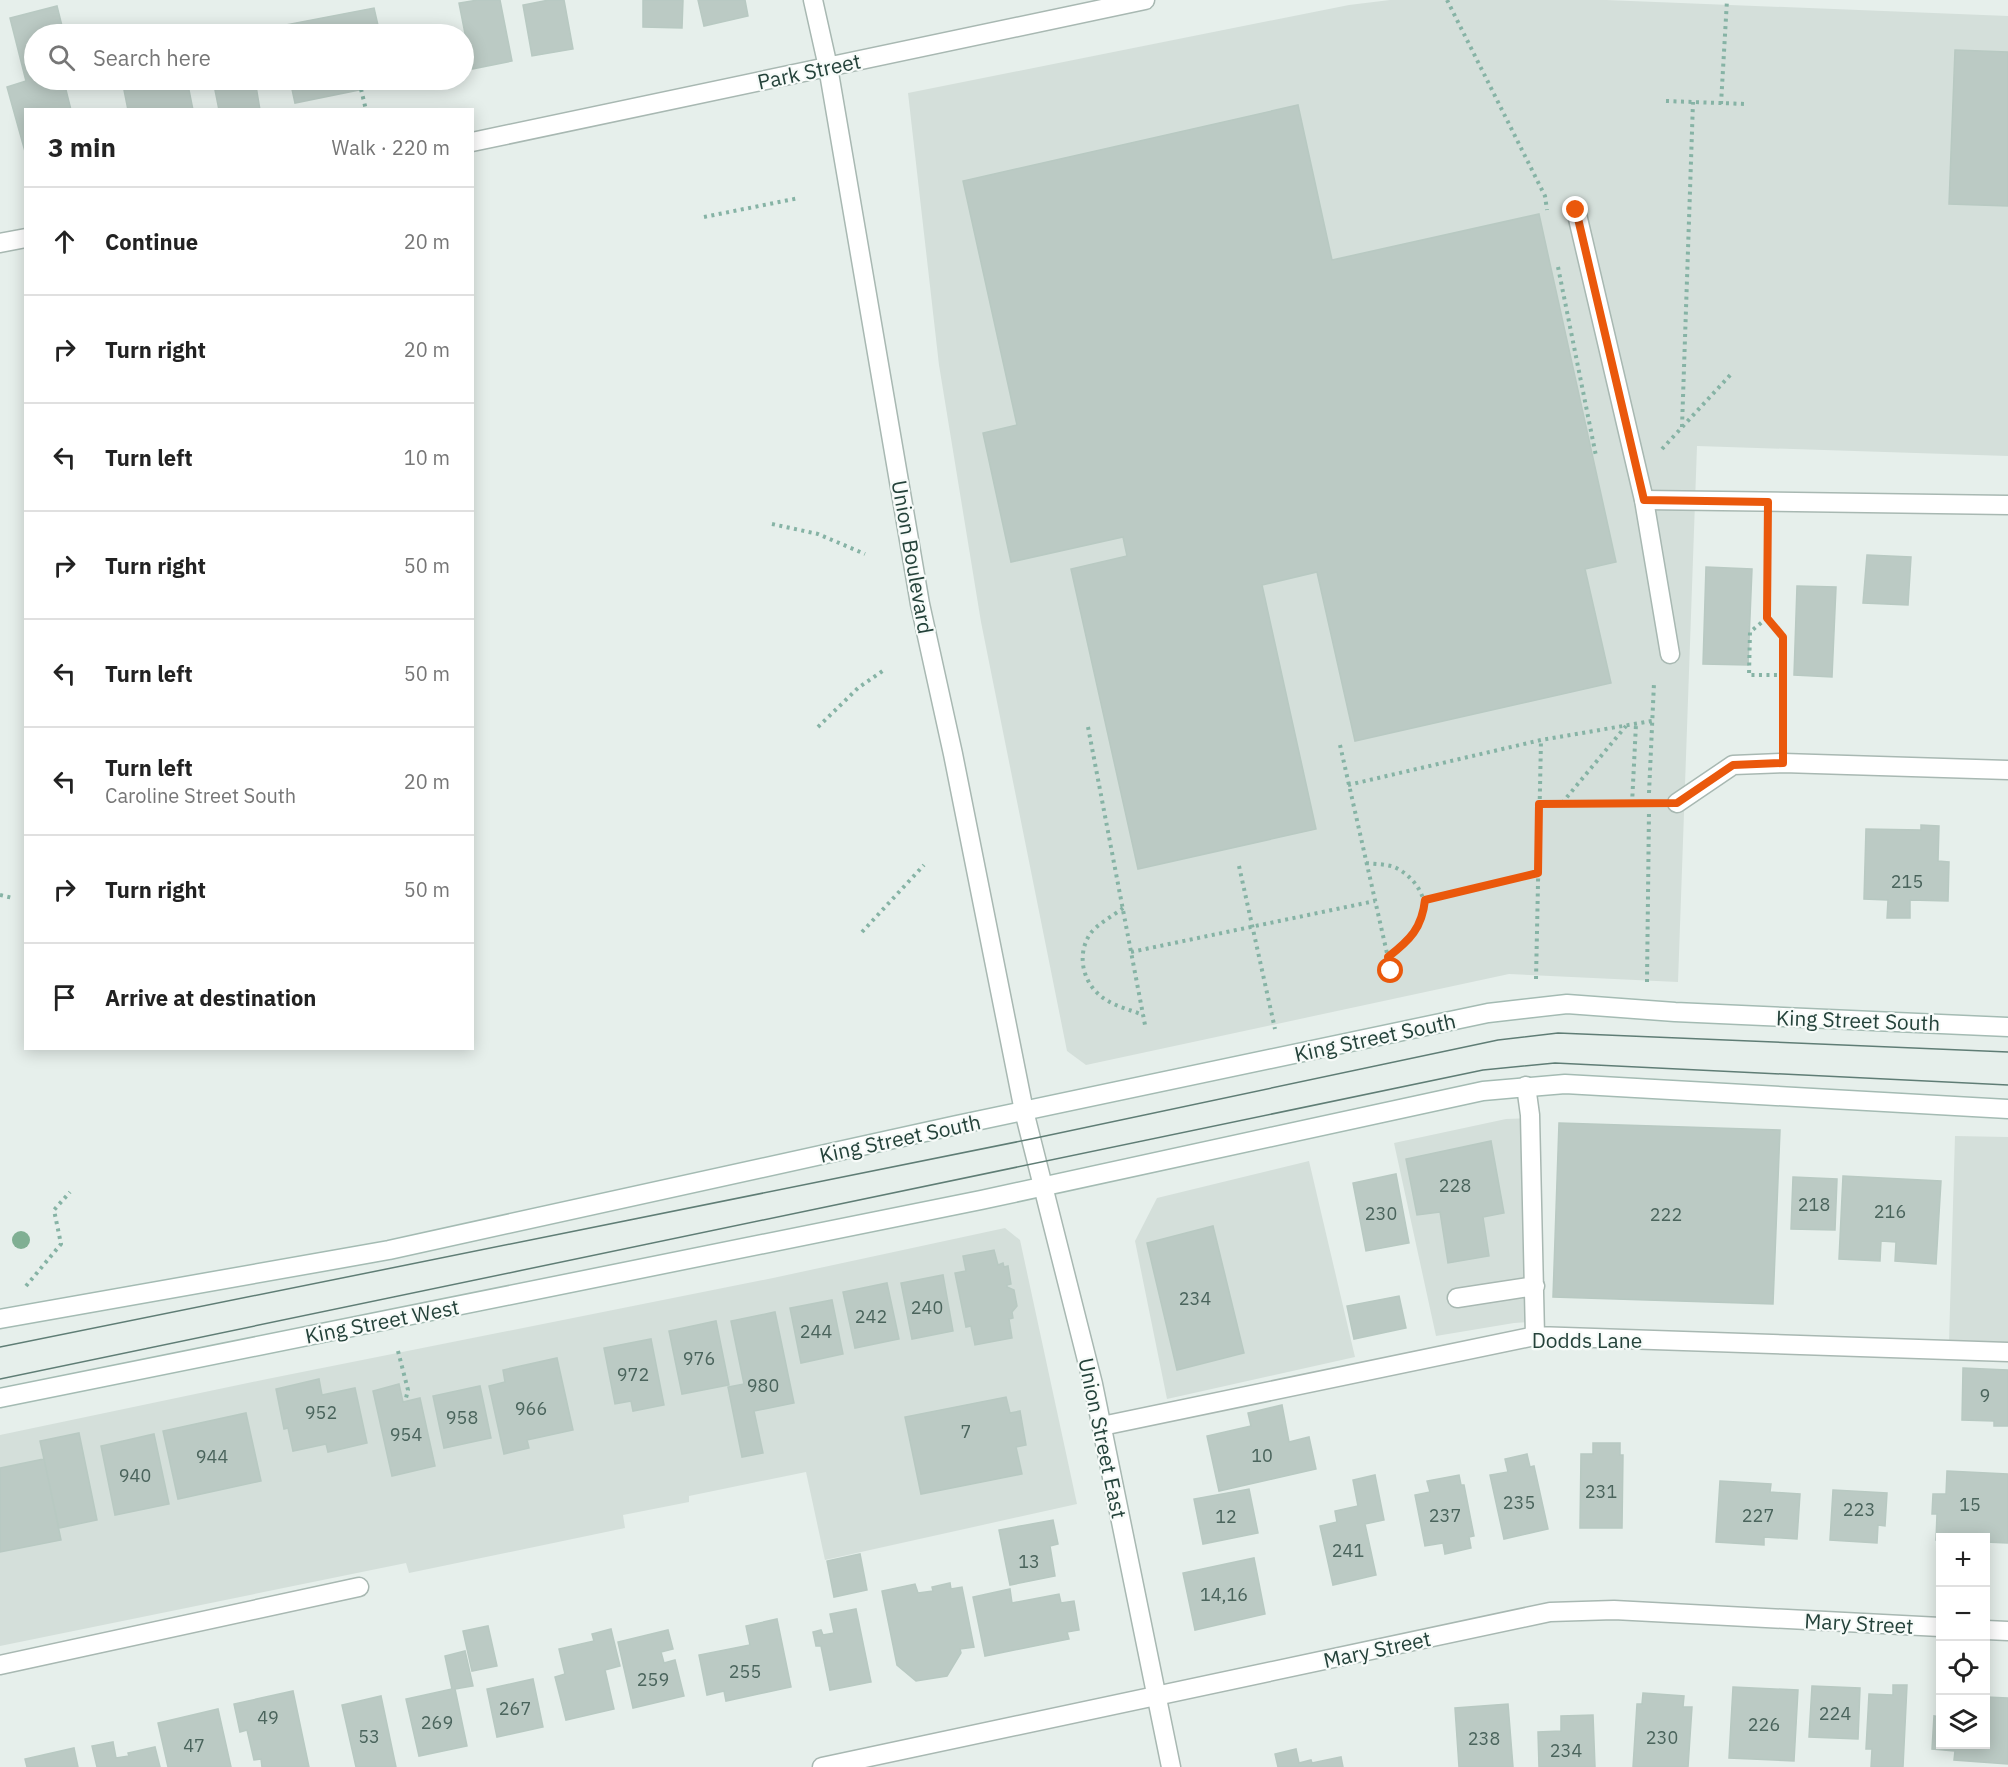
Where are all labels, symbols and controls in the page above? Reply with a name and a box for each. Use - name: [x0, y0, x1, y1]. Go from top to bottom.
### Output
- search box: [24, 24, 474, 90]
- icon: search: [45, 41, 78, 74]
- text: Search here: [93, 43, 211, 72]
- street label: Park Street: [755, 46, 863, 96]
- text: 3 min: [48, 130, 116, 164]
- text: Walk · 220 m: [332, 134, 450, 161]
- route end: [1562, 196, 1588, 222]
- icon: ahead: [48, 225, 81, 258]
- text: Continue: [105, 227, 198, 256]
- text: 20 m: [404, 228, 450, 255]
- icon: right: [48, 333, 81, 366]
- text: Turn right: [105, 335, 206, 364]
- text: 20 m: [404, 336, 450, 363]
- icon: left: [48, 441, 81, 474]
- text: Turn left: [105, 443, 193, 472]
- text: 10 m: [404, 444, 450, 471]
- street label: Union Boulevard: [886, 478, 940, 636]
- icon: right: [48, 549, 81, 582]
- text: Turn right: [105, 551, 206, 580]
- text: 50 m: [404, 552, 450, 579]
- icon: left: [48, 657, 81, 690]
- text: Turn left: [105, 659, 193, 688]
- text: 50 m: [404, 660, 450, 687]
- text: Turn left: [105, 753, 193, 782]
- icon: left: [48, 765, 81, 798]
- text: 20 m: [404, 768, 450, 795]
- text: Caroline Street South: [105, 782, 296, 809]
- house number: 215: [1891, 870, 1923, 893]
- icon: right: [48, 873, 81, 906]
- text: Turn right: [105, 875, 206, 904]
- text: 50 m: [404, 876, 450, 903]
- route start: [1377, 957, 1403, 983]
- icon: arrive: [48, 981, 81, 1014]
- text: Arrive at destination: [105, 983, 316, 1012]
- street label: King Street South: [1775, 1003, 1941, 1037]
- street label: King Street South: [1292, 1006, 1458, 1068]
- street label: King Street South: [817, 1107, 983, 1169]
- house number: 228: [1439, 1174, 1471, 1197]
- house number: 218: [1798, 1193, 1830, 1216]
- house number: 216: [1874, 1200, 1906, 1223]
- house number: 230: [1365, 1202, 1397, 1225]
- house number: 222: [1650, 1203, 1682, 1226]
- house number: 234: [1179, 1287, 1211, 1310]
- street label: King Street West: [303, 1292, 461, 1350]
- house number: 240: [911, 1296, 943, 1319]
- house number: 242: [855, 1305, 887, 1328]
- house number: 244: [800, 1320, 832, 1343]
- street label: Dodds Lane: [1532, 1326, 1642, 1354]
- house number: 976: [683, 1347, 715, 1370]
- street label: Union Street East: [1072, 1355, 1134, 1521]
- house number: 972: [617, 1363, 649, 1386]
- house number: 980: [747, 1374, 779, 1397]
- house number: 9: [1980, 1384, 1990, 1407]
- house number: 966: [515, 1397, 547, 1420]
- house number: 952: [305, 1401, 337, 1424]
- house number: 958: [446, 1406, 478, 1429]
- house number: 7: [961, 1420, 971, 1443]
- house number: 954: [390, 1423, 422, 1446]
- house number: 10: [1251, 1444, 1273, 1467]
- house number: 944: [196, 1445, 228, 1468]
- house number: 940: [119, 1464, 151, 1487]
- house number: 231: [1585, 1480, 1617, 1503]
- house number: 235: [1503, 1491, 1535, 1514]
- house number: 15: [1959, 1493, 1981, 1516]
- house number: 223: [1843, 1498, 1875, 1521]
- house number: 237: [1429, 1504, 1461, 1527]
- house number: 227: [1742, 1504, 1774, 1527]
- house number: 12: [1215, 1505, 1237, 1528]
- map controls: [1936, 1533, 1990, 1749]
- button: +: [1936, 1533, 1990, 1587]
- house number: 241: [1332, 1539, 1364, 1562]
- house number: 13: [1018, 1550, 1040, 1573]
- house number: 14,16: [1200, 1583, 1248, 1606]
- button: −: [1936, 1587, 1990, 1641]
- street label: Mary Street: [1804, 1606, 1914, 1640]
- street label: Mary Street: [1321, 1624, 1433, 1674]
- button: locate: [1936, 1641, 1990, 1695]
- house number: 255: [729, 1660, 761, 1683]
- house number: 259: [637, 1668, 669, 1691]
- button: layers: [1936, 1695, 1990, 1749]
- house number: 267: [499, 1697, 531, 1720]
- house number: 224: [1819, 1702, 1851, 1725]
- house number: 49: [257, 1706, 279, 1729]
- house number: 269: [421, 1711, 453, 1734]
- house number: 226: [1748, 1713, 1780, 1736]
- house number: 53: [358, 1725, 380, 1748]
- house number: 230: [1646, 1726, 1678, 1749]
- house number: 238: [1468, 1727, 1500, 1750]
- house number: 47: [183, 1734, 205, 1757]
- house number: 234: [1550, 1739, 1582, 1762]

